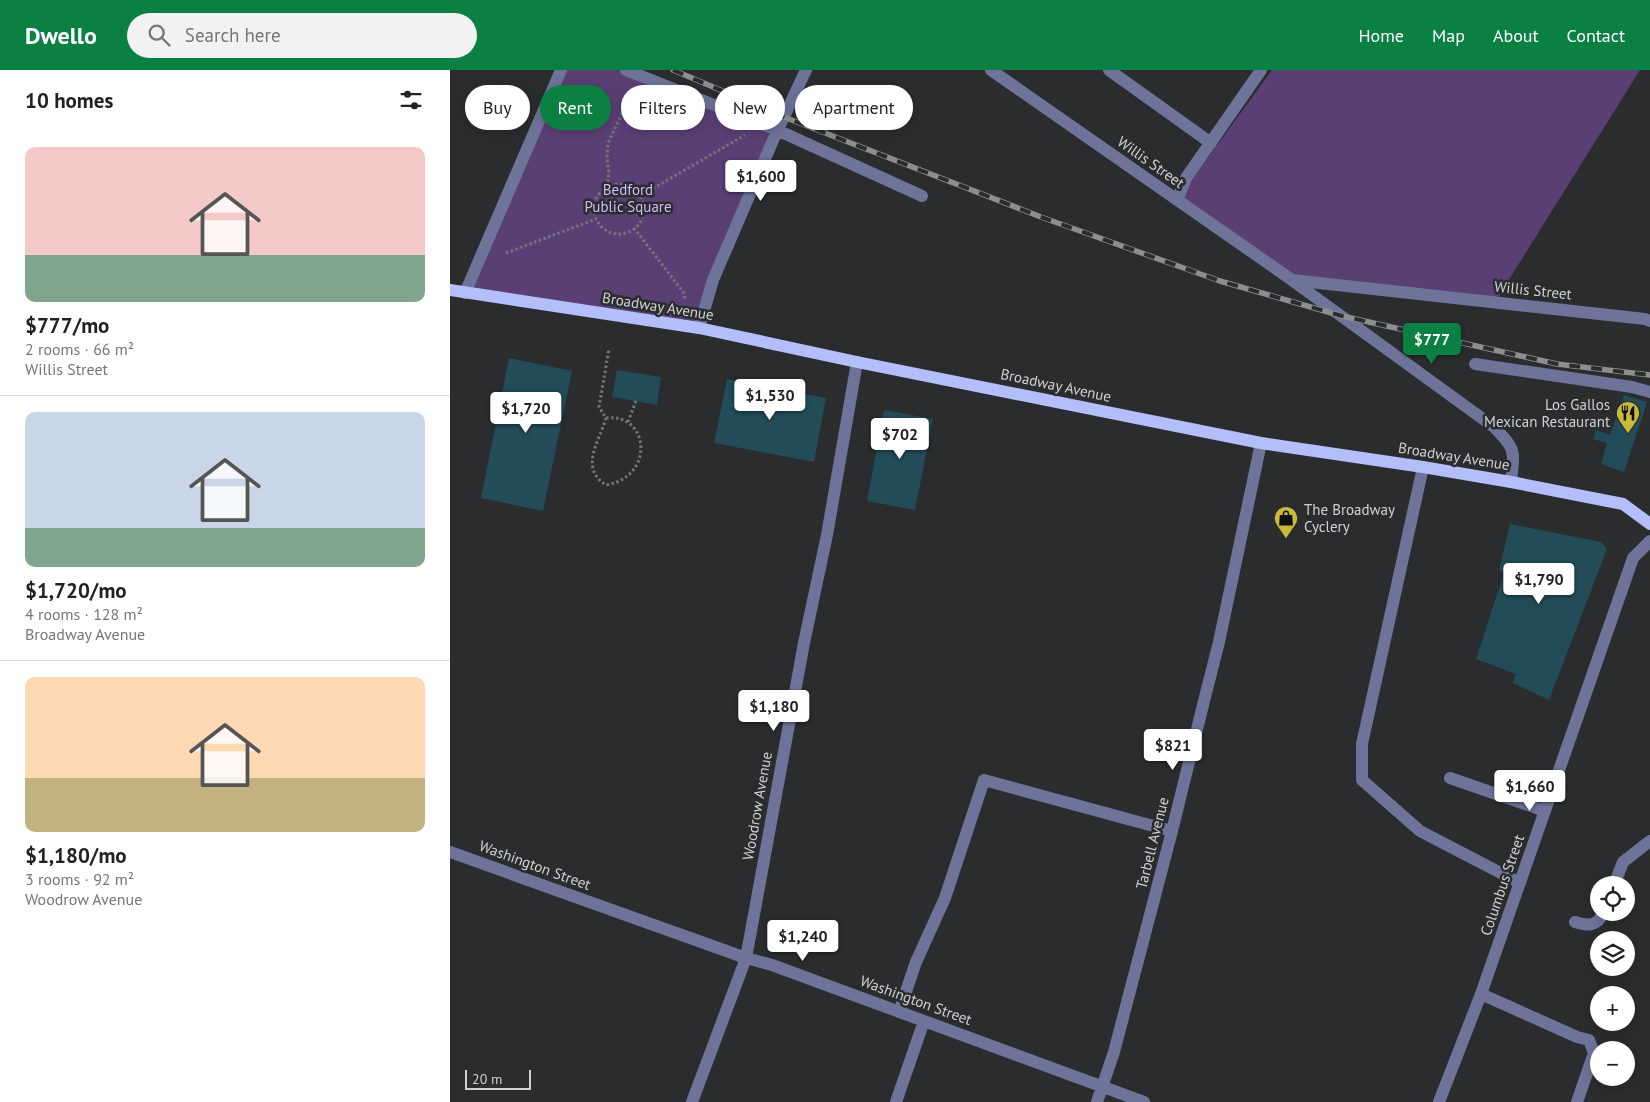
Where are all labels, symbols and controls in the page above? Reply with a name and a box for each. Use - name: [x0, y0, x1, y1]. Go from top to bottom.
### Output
- search box: [127, 13, 477, 58]
- text: Dwello: [25, 20, 97, 51]
- icon: search: [145, 21, 173, 49]
- text: Search here: [185, 23, 281, 47]
- text: Home: [1358, 24, 1404, 47]
- text: Map: [1432, 24, 1465, 47]
- text: About: [1493, 24, 1539, 47]
- text: Contact: [1567, 24, 1625, 47]
- chip: Buy: [465, 85, 530, 130]
- chip: Rent: [540, 85, 611, 130]
- chip: Filters: [621, 85, 705, 130]
- chip: New: [715, 85, 785, 130]
- chip: Apartment: [795, 85, 913, 130]
- icon: filters: [397, 86, 425, 114]
- text: 10 homes: [25, 87, 113, 114]
- street label: Willis Street: [1114, 132, 1188, 192]
- pin: $1,600: [720, 160, 802, 202]
- text: $1,600: [736, 166, 786, 186]
- icon: home: [180, 179, 270, 269]
- park label: Bedford Public Square: [584, 180, 672, 216]
- street label: Willis Street: [1493, 276, 1573, 304]
- street label: Broadway Avenue: [601, 288, 715, 324]
- text: $777/mo: [25, 312, 109, 339]
- pin: $777: [1402, 322, 1462, 365]
- text: $777: [1414, 329, 1450, 349]
- text: 2 rooms · 66 m²: [25, 339, 134, 359]
- text: Willis Street: [25, 359, 108, 379]
- street label: Broadway Avenue: [999, 364, 1113, 406]
- pin: $1,530: [729, 378, 811, 421]
- text: $1,530: [745, 385, 795, 405]
- pin: $1,720: [485, 392, 567, 434]
- place label: Los Gallos Mexican Restaurant: [1484, 395, 1610, 431]
- text: $1,720: [501, 398, 551, 418]
- restaurant icon: Los Gallos Mexican Restaurant: [1615, 400, 1641, 434]
- pin: $702: [870, 418, 930, 460]
- text: $702: [882, 424, 918, 444]
- street label: Broadway Avenue: [1397, 438, 1511, 474]
- icon: home: [180, 445, 270, 535]
- place label: The Broadway Cyclery: [1304, 500, 1395, 536]
- shop icon: The Broadway Cyclery: [1273, 505, 1299, 539]
- pin: $1,790: [1498, 562, 1580, 605]
- text: $1,790: [1514, 569, 1564, 589]
- text: $1,720/mo: [25, 577, 127, 604]
- text: 4 rooms · 128 m²: [25, 604, 143, 624]
- text: Broadway Avenue: [25, 624, 145, 644]
- pin: $1,180: [733, 690, 815, 732]
- text: $1,180: [749, 696, 799, 716]
- icon: home: [180, 710, 270, 800]
- pin: $821: [1143, 728, 1203, 771]
- text: $821: [1155, 735, 1191, 755]
- street label: Woodrow Avenue: [738, 750, 776, 862]
- pin: $1,660: [1489, 770, 1571, 812]
- text: $1,660: [1505, 776, 1555, 796]
- street label: Tarbell Avenue: [1131, 795, 1173, 891]
- street label: Columbus Street: [1476, 832, 1528, 938]
- street label: Washington Street: [477, 836, 593, 894]
- text: $1,180/mo: [25, 842, 127, 869]
- text: 3 rooms · 92 m²: [25, 869, 134, 889]
- map controls: [1590, 876, 1635, 1086]
- button: locate: [1590, 876, 1635, 921]
- text: Woodrow Avenue: [25, 889, 142, 909]
- pin: $1,240: [762, 920, 844, 962]
- text: $1,240: [778, 926, 828, 946]
- button: layers: [1590, 931, 1635, 976]
- street label: Washington Street: [858, 971, 974, 1029]
- button: +: [1590, 986, 1635, 1031]
- button: −: [1590, 1041, 1635, 1086]
- scale bar: [465, 1067, 531, 1090]
- text: 20 m: [472, 1070, 502, 1088]

